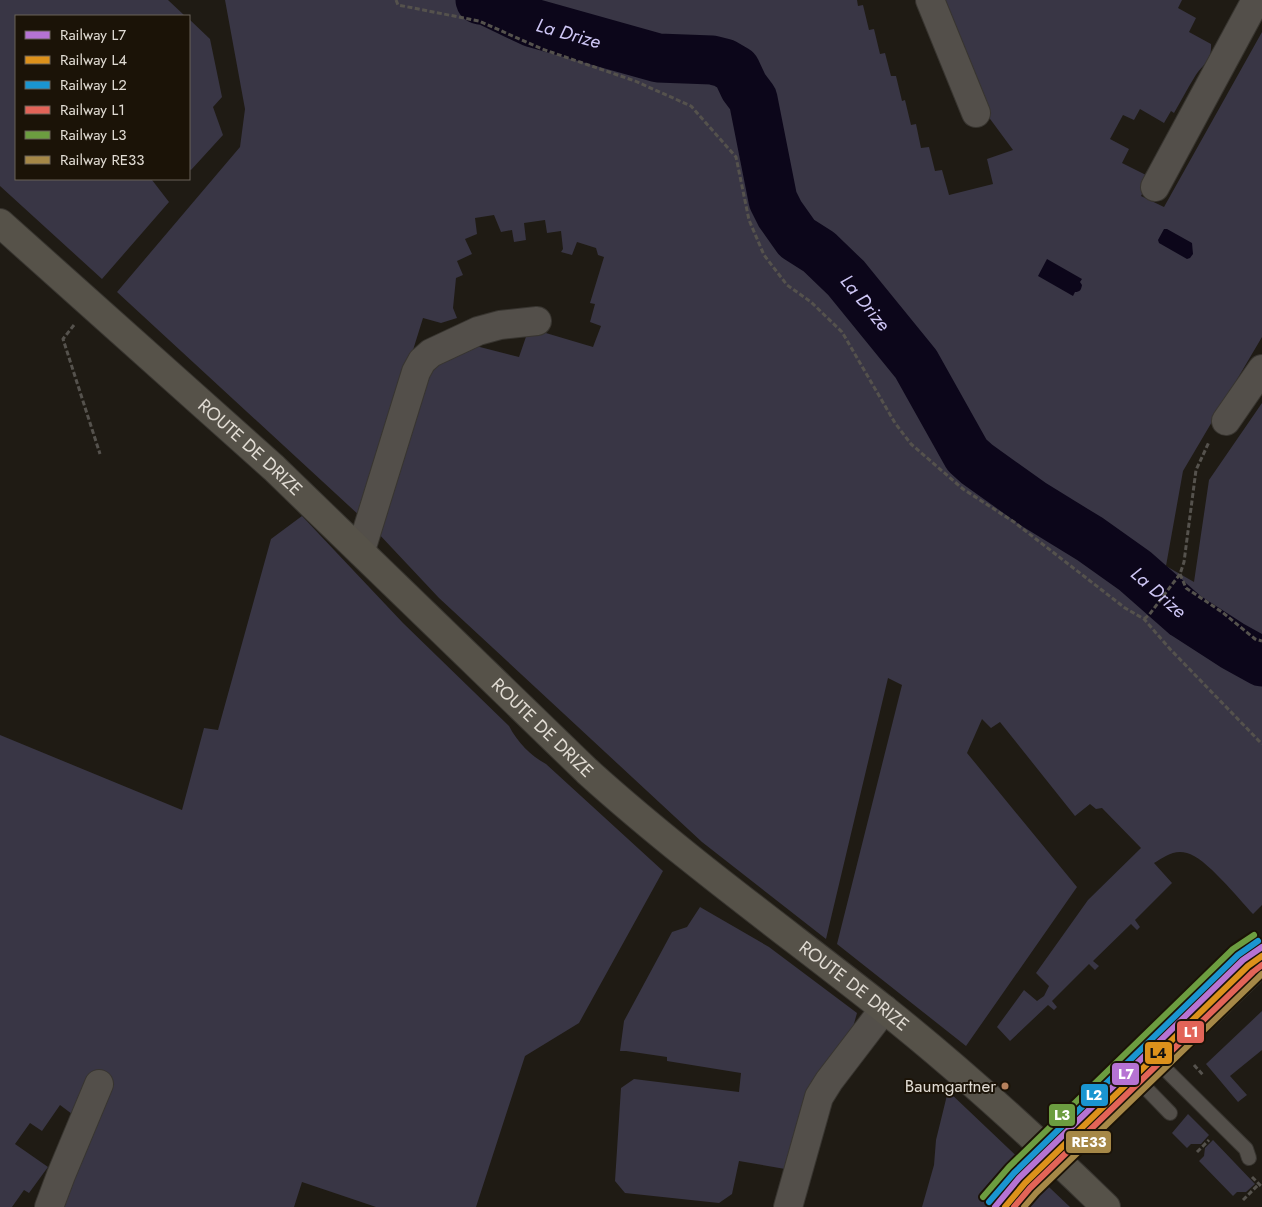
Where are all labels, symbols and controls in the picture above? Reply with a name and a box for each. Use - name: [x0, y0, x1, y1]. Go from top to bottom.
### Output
- water label: La Drize: [533, 11, 604, 55]
- legend: [15, 15, 190, 180]
- text: Railway L7: [60, 24, 126, 46]
- text: Railway L4: [60, 49, 127, 71]
- text: Railway L2: [60, 74, 127, 96]
- text: Railway L1: [60, 99, 125, 121]
- text: Railway L3: [60, 124, 126, 146]
- text: Railway RE33: [60, 149, 144, 171]
- water label: La Drize: [835, 268, 897, 337]
- street label: ROUTE DE DRIZE: [192, 393, 308, 502]
- water label: La Drize: [1125, 560, 1193, 624]
- street label: ROUTE DE DRIZE: [485, 672, 599, 783]
- street label: ROUTE DE DRIZE: [793, 935, 915, 1037]
- line badge: L1: [1176, 1020, 1205, 1044]
- text: L1: [1184, 1022, 1198, 1042]
- line badge: L4: [1144, 1041, 1173, 1065]
- text: L4: [1149, 1043, 1167, 1063]
- line badge: L7: [1111, 1062, 1140, 1086]
- text: L7: [1118, 1064, 1134, 1084]
- place label: Baumgartner: [905, 1074, 996, 1098]
- marker: Baumgartner: [1000, 1081, 1010, 1091]
- line badge: L2: [1080, 1083, 1109, 1107]
- text: L2: [1086, 1085, 1102, 1105]
- line badge: L3: [1048, 1103, 1076, 1127]
- text: L3: [1054, 1105, 1070, 1125]
- line badge: RE33: [1065, 1130, 1112, 1154]
- text: RE33: [1072, 1132, 1107, 1152]

